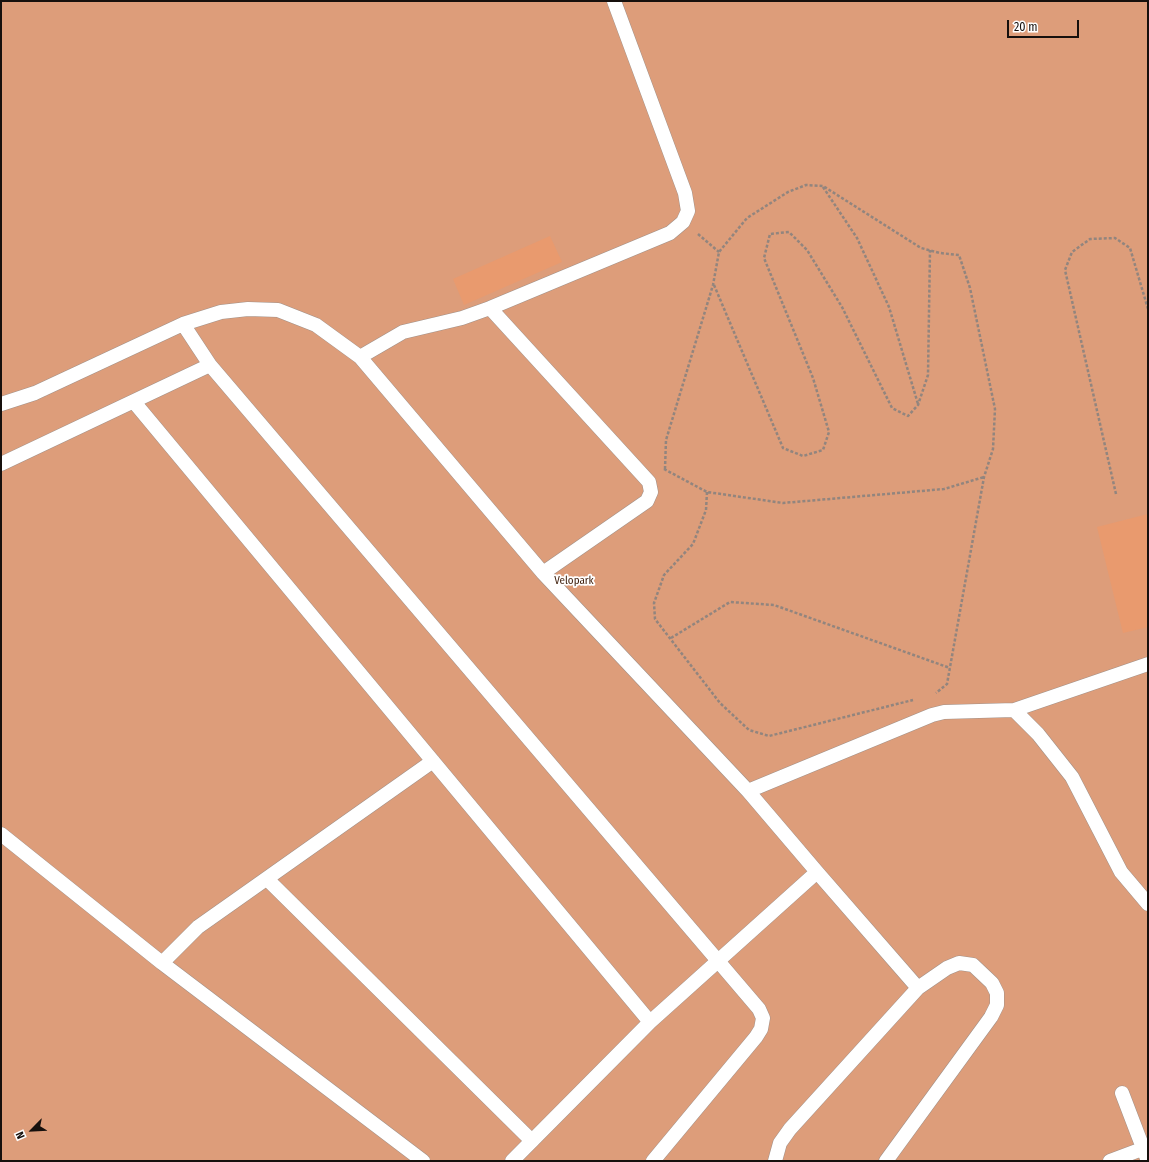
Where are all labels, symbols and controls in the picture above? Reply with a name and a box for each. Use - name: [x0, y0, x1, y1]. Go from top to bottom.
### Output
- scale bar: [1009, 12, 1081, 38]
- text: 20 m: [1014, 20, 1038, 34]
- park label: Velopark: [554, 574, 594, 588]
- north arrow: [12, 1110, 52, 1150]
- text: N: [13, 1129, 28, 1141]

